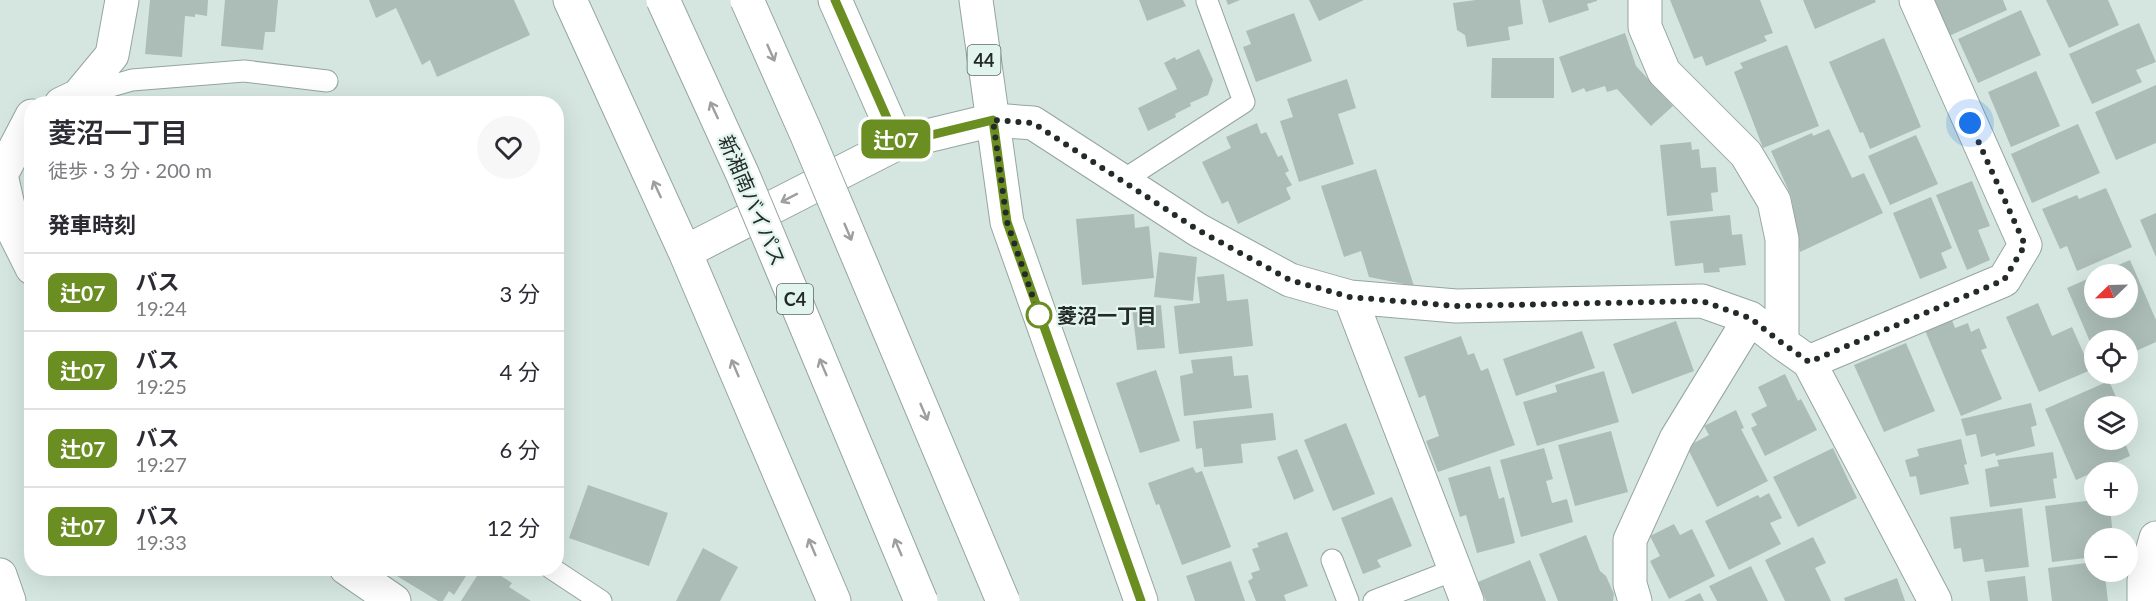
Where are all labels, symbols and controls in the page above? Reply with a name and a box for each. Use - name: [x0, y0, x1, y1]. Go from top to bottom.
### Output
- one-way arrow: [765, 44, 777, 62]
- road number: 44: [968, 45, 1000, 75]
- one-way arrow: [707, 102, 719, 120]
- your location: [1955, 108, 1985, 138]
- text: 菱沼一丁目: [48, 115, 188, 149]
- button: heart: [477, 116, 540, 179]
- line badge: 辻07: [862, 120, 930, 158]
- text: 辻07: [873, 127, 919, 152]
- street label: 新湘南バイパス: [715, 131, 791, 269]
- text: 徒歩 · 3 分 · 200 m: [48, 158, 212, 182]
- one-way arrow: [650, 181, 662, 199]
- one-way arrow: [781, 193, 799, 204]
- text: 発車時刻: [48, 211, 136, 238]
- one-way arrow: [844, 223, 855, 241]
- north arrow: [2084, 264, 2138, 318]
- map controls: [2084, 264, 2138, 582]
- text: バス: [135, 268, 179, 295]
- text: 辻07: [60, 280, 105, 305]
- text: 3 分: [500, 280, 540, 307]
- road number: C4: [777, 284, 813, 314]
- text: 19:24: [135, 296, 187, 320]
- marker: 菱沼一丁目: [1026, 302, 1052, 328]
- place label: 菱沼一丁目: [1057, 303, 1157, 327]
- button: locate: [2084, 330, 2138, 384]
- text: バス: [135, 346, 179, 373]
- text: 辻07: [60, 358, 105, 383]
- text: 4 分: [500, 358, 540, 385]
- one-way arrow: [817, 358, 828, 377]
- one-way arrow: [729, 359, 740, 377]
- text: 19:25: [135, 374, 187, 398]
- button: layers: [2084, 396, 2138, 450]
- one-way arrow: [919, 402, 930, 420]
- text: バス: [135, 424, 179, 451]
- text: 辻07: [60, 436, 105, 461]
- text: 6 分: [500, 436, 540, 463]
- text: 19:27: [135, 452, 187, 476]
- button: +: [2084, 462, 2138, 516]
- text: バス: [135, 502, 179, 529]
- text: 辻07: [60, 514, 105, 539]
- text: 12 分: [487, 514, 540, 541]
- button: −: [2084, 528, 2138, 582]
- text: 19:33: [135, 530, 187, 554]
- one-way arrow: [805, 538, 816, 556]
- one-way arrow: [892, 538, 903, 557]

